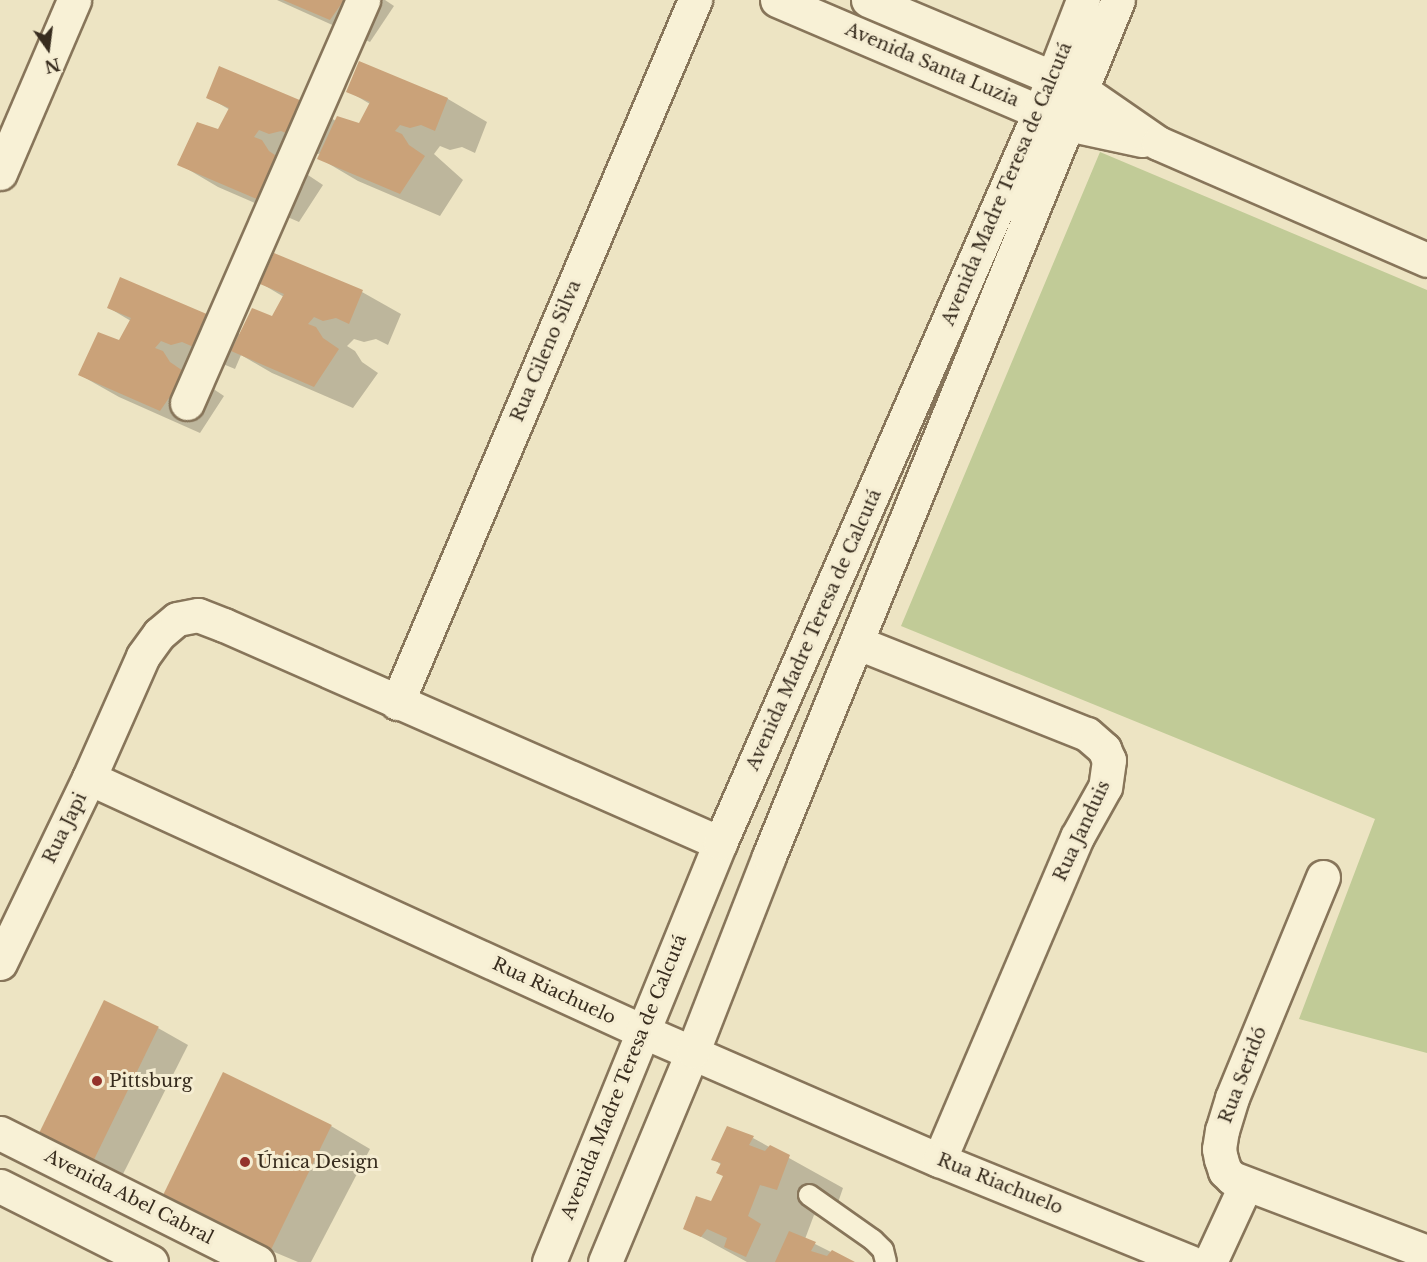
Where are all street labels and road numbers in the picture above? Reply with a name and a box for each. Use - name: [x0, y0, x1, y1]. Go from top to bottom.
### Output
- street label: Avenida Santa Luzia: [842, 19, 1022, 111]
- street label: Avenida Madre Teresa de Calcutá: [937, 39, 1077, 329]
- street label: Rua Cileno Silva: [506, 277, 586, 425]
- street label: Avenida Madre Teresa de Calcutá: [742, 486, 886, 774]
- street label: Rua Janduis: [1049, 777, 1115, 885]
- street label: Rua Japi: [39, 789, 91, 867]
- street label: Avenida Madre Teresa de Calcutá: [557, 931, 691, 1223]
- street label: Rua Riachuelo: [489, 953, 619, 1029]
- street label: Rua Seridó: [1215, 1024, 1271, 1126]
- street label: Avenida Abel Cabral: [41, 1145, 217, 1249]
- street label: Rua Riachuelo: [934, 1149, 1066, 1219]

